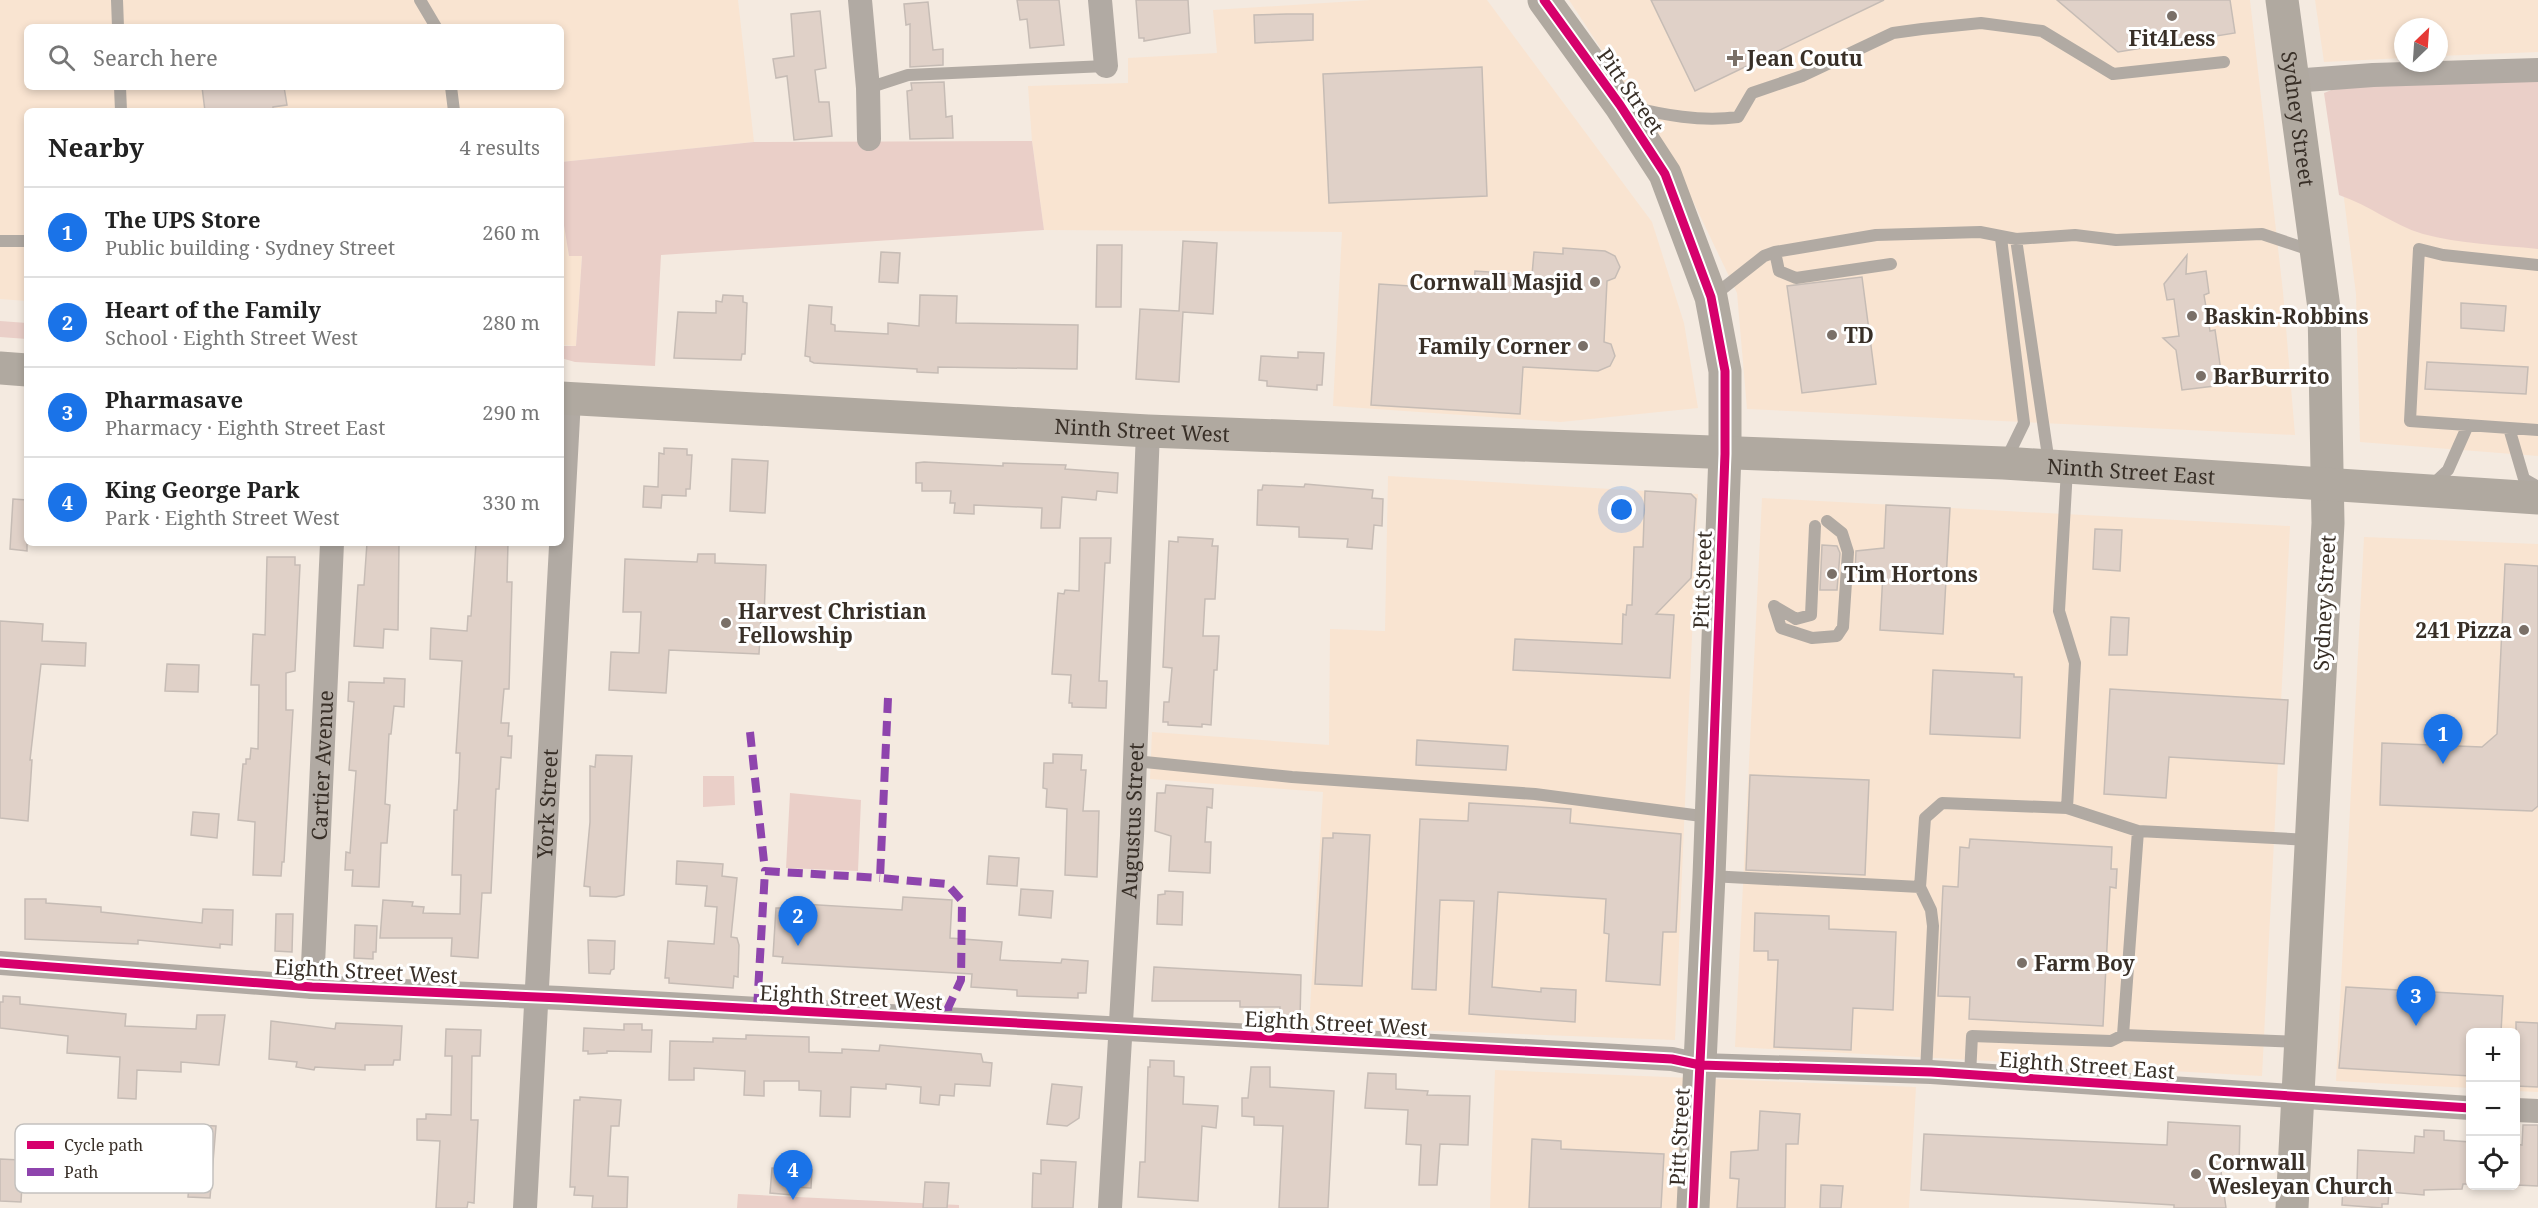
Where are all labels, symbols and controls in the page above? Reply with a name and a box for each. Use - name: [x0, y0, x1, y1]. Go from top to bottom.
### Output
- marker: Fit4Less: [2165, 9, 2179, 23]
- north arrow: [2394, 18, 2448, 72]
- search box: [24, 24, 564, 90]
- place label: Fit4Less: [2129, 24, 2215, 52]
- icon: search: [45, 41, 78, 74]
- text: Search here: [93, 42, 218, 72]
- street label: Pitt Street: [1591, 43, 1671, 139]
- place label: Jean Coutu: [1746, 44, 1863, 72]
- street label: Sydney Street: [2275, 49, 2321, 188]
- marker: Jean Coutu: [1728, 51, 1742, 65]
- text: Nearby: [48, 129, 144, 165]
- text: 4 results: [460, 134, 540, 161]
- text: The UPS Store: [105, 204, 261, 234]
- text: 1: [62, 219, 73, 246]
- text: 260 m: [482, 219, 540, 246]
- text: Public building · Sydney Street: [105, 234, 395, 261]
- place label: Cornwall Masjid: [1409, 268, 1583, 296]
- marker: Cornwall Masjid: [1588, 275, 1602, 289]
- text: Heart of the Family: [105, 294, 321, 324]
- place label: Baskin-Robbins: [2204, 302, 2369, 330]
- text: 2: [62, 309, 73, 336]
- text: 280 m: [482, 309, 540, 336]
- marker: Baskin-Robbins: [2185, 309, 2199, 323]
- place label: TD: [1844, 321, 1874, 349]
- text: School · Eighth Street West: [105, 324, 358, 351]
- marker: TD: [1825, 328, 1839, 342]
- place label: Family Corner: [1418, 332, 1571, 360]
- marker: Family Corner: [1576, 339, 1590, 353]
- place label: BarBurrito: [2213, 362, 2330, 390]
- marker: BarBurrito: [2194, 369, 2208, 383]
- text: Pharmasave: [105, 384, 243, 414]
- text: 3: [62, 399, 73, 426]
- text: 290 m: [482, 399, 540, 426]
- street label: Ninth Street West: [1054, 412, 1230, 448]
- text: Pharmacy · Eighth Street East: [105, 414, 385, 441]
- street label: Ninth Street East: [2046, 452, 2216, 491]
- text: King George Park: [105, 474, 300, 504]
- text: 4: [62, 489, 73, 516]
- text: 330 m: [482, 489, 540, 516]
- your location: [1607, 495, 1636, 524]
- text: Park · Eighth Street West: [105, 504, 340, 531]
- street label: Pitt Street: [1686, 530, 1718, 630]
- street label: Sydney Street: [2306, 534, 2342, 672]
- place label: Tim Hortons: [1844, 560, 1978, 588]
- marker: Tim Hortons: [1825, 567, 1839, 581]
- place label: Harvest Christian Fellowship: [738, 597, 927, 649]
- marker: Harvest Christian Fellowship: [719, 616, 733, 630]
- place label: 241 Pizza: [2415, 616, 2512, 644]
- marker: 241 Pizza: [2517, 623, 2531, 637]
- street label: Cartier Avenue: [305, 689, 339, 841]
- pin: 1: [2424, 714, 2462, 764]
- street label: Augustus Street: [1114, 742, 1150, 899]
- street label: York Street: [530, 748, 564, 860]
- pin: 2: [778, 896, 818, 946]
- place label: Farm Boy: [2034, 949, 2136, 977]
- street label: Eighth Street West: [274, 952, 458, 990]
- marker: Farm Boy: [2015, 956, 2029, 970]
- pin: 3: [2396, 976, 2436, 1026]
- street label: Eighth Street West: [759, 978, 943, 1016]
- street label: Eighth Street West: [1244, 1004, 1428, 1042]
- map controls: [2466, 1028, 2520, 1190]
- button: +: [2466, 1028, 2520, 1082]
- street label: Eighth Street East: [1998, 1045, 2176, 1085]
- button: −: [2466, 1082, 2520, 1136]
- street label: Pitt Street: [1662, 1087, 1696, 1187]
- legend: [15, 1124, 213, 1193]
- text: Cycle path: [64, 1134, 143, 1156]
- button: locate: [2466, 1136, 2520, 1190]
- place label: Cornwall Wesleyan Church: [2208, 1148, 2393, 1200]
- pin: 4: [774, 1150, 812, 1200]
- text: Path: [64, 1161, 98, 1183]
- marker: Cornwall Wesleyan Church: [2189, 1167, 2203, 1181]

